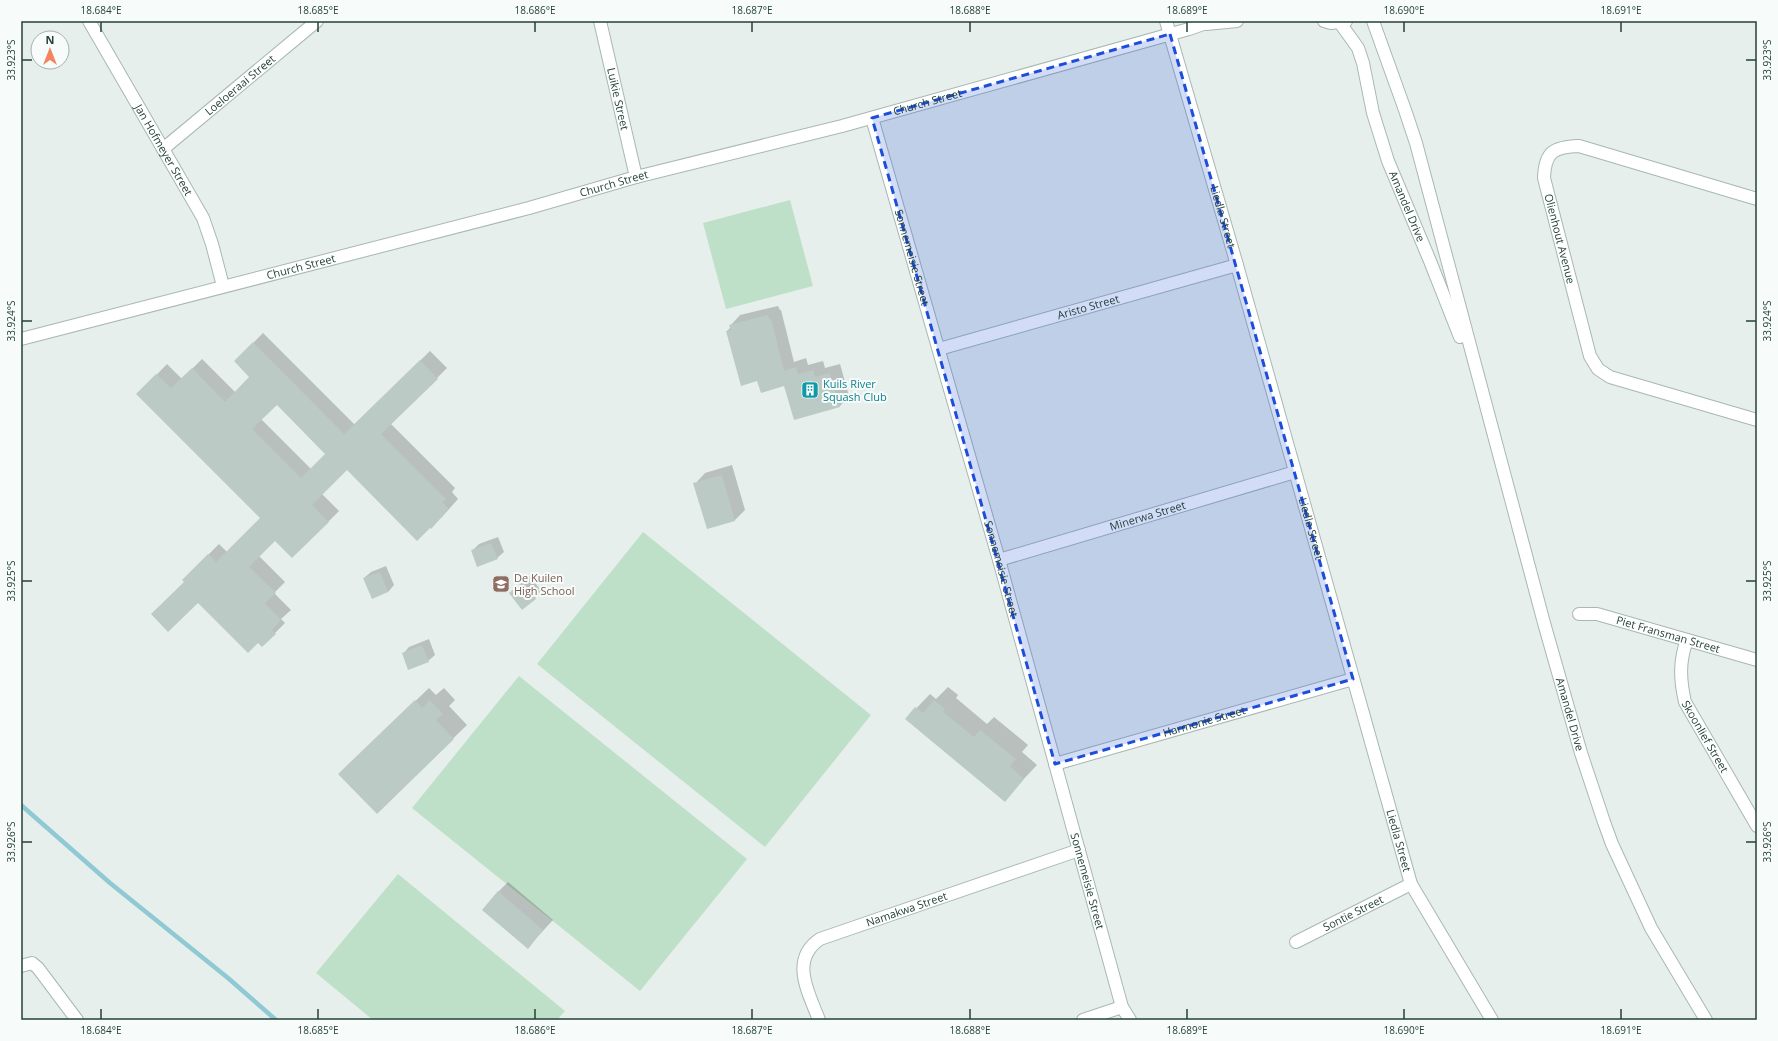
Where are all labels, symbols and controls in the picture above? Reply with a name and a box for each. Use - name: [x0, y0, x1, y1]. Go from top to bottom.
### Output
- text: 18.684°E: [80, 3, 122, 17]
- text: 18.685°E: [297, 3, 339, 17]
- text: 18.686°E: [514, 3, 556, 17]
- text: 18.687°E: [731, 3, 773, 17]
- text: 18.688°E: [949, 3, 991, 17]
- text: 18.689°E: [1166, 3, 1208, 17]
- text: 18.690°E: [1383, 3, 1425, 17]
- text: 18.691°E: [1600, 3, 1642, 17]
- north arrow: [30, 30, 70, 70]
- text: N: [46, 32, 54, 47]
- text: 33.923°S: [4, 40, 18, 80]
- text: 33.923°S: [1760, 40, 1774, 80]
- street label: Loeloeraai Street: [201, 51, 278, 118]
- street label: Luikie Street: [604, 66, 633, 132]
- street label: Church Street: [891, 85, 963, 118]
- street label: Jan Hofmeyer Street: [131, 100, 196, 198]
- street label: Church Street: [578, 166, 650, 200]
- street label: Amandel Drive: [1386, 168, 1429, 244]
- street label: Liedla Street: [1207, 184, 1240, 250]
- street label: Olienhout Avenue: [1541, 192, 1579, 285]
- street label: Sonnemeisie Street: [892, 207, 933, 307]
- street label: Church Street: [265, 250, 337, 282]
- street label: Aristo Street: [1055, 291, 1121, 322]
- text: 33.924°S: [4, 301, 18, 341]
- text: 33.924°S: [1760, 301, 1774, 341]
- place label: Kuils River Squash Club: [823, 376, 887, 404]
- building icon: Kuils River Squash Club: [800, 380, 820, 400]
- street label: Liedla Street: [1296, 496, 1327, 561]
- street label: Minerwa Street: [1108, 497, 1187, 534]
- street label: Sonnemeisie Street: [981, 519, 1022, 619]
- text: 33.925°S: [4, 561, 18, 601]
- text: 33.925°S: [1760, 561, 1774, 601]
- place label: De Kuilen High School: [514, 570, 575, 598]
- school or university icon: De Kuilen High School: [491, 574, 511, 594]
- street label: Piet Fransman Street: [1615, 612, 1722, 656]
- street label: Amandel Drive: [1553, 676, 1588, 752]
- street label: Skoonlief Street: [1679, 698, 1732, 775]
- street label: Harmonie Street: [1161, 702, 1247, 740]
- street label: Liedla Street: [1383, 808, 1415, 873]
- text: 33.926°S: [4, 822, 18, 862]
- text: 33.926°S: [1760, 822, 1774, 862]
- street label: Sonnemeisie Street: [1067, 831, 1108, 931]
- street label: Namakwa Street: [864, 888, 949, 930]
- street label: Sontie Street: [1320, 891, 1386, 934]
- text: 18.684°E: [80, 1023, 122, 1037]
- text: 18.685°E: [297, 1023, 339, 1037]
- text: 18.686°E: [514, 1023, 556, 1037]
- text: 18.687°E: [731, 1023, 773, 1037]
- text: 18.688°E: [949, 1023, 991, 1037]
- text: 18.689°E: [1166, 1023, 1208, 1037]
- text: 18.690°E: [1383, 1023, 1425, 1037]
- text: 18.691°E: [1600, 1023, 1642, 1037]

